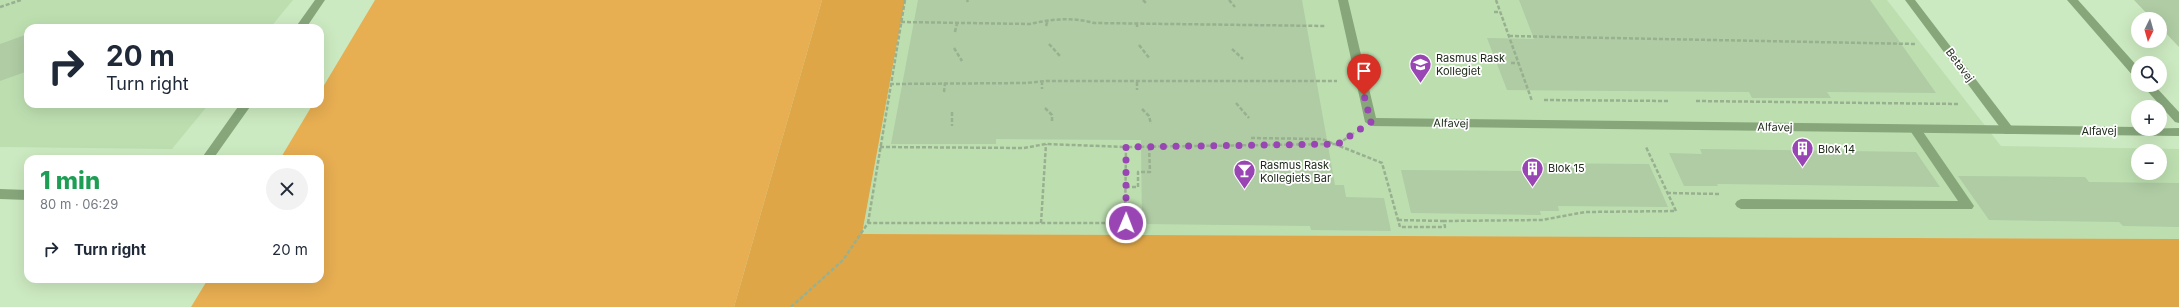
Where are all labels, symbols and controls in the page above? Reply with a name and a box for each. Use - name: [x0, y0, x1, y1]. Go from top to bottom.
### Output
- north arrow: [2131, 12, 2167, 48]
- map controls: [2131, 12, 2167, 180]
- text: 20 m: [106, 39, 175, 73]
- icon: right: [40, 40, 92, 92]
- street label: Betavej: [1943, 45, 1977, 85]
- school or university icon: Rasmus Rask Kollegiet: [1408, 51, 1434, 84]
- place label: Rasmus Rask Kollegiet: [1436, 51, 1505, 78]
- pin: [1347, 54, 1381, 95]
- button: search: [2131, 56, 2167, 92]
- icon: arrive: [1353, 60, 1375, 82]
- text: Turn right: [106, 73, 189, 94]
- button: +: [2131, 100, 2167, 136]
- street label: Alfavej: [1433, 116, 1469, 130]
- street label: Alfavej: [1757, 120, 1793, 134]
- street label: Alfavej: [2081, 124, 2117, 138]
- building icon: Blok 14: [1789, 136, 1815, 169]
- place label: Blok 14: [1818, 142, 1855, 156]
- button: −: [2131, 144, 2167, 180]
- building icon: Blok 15: [1519, 155, 1545, 188]
- bar icon: Rasmus Rask Kollegiets Bar: [1231, 158, 1257, 191]
- place label: Rasmus Rask Kollegiets Bar: [1260, 158, 1331, 185]
- place label: Blok 15: [1548, 161, 1585, 175]
- text: 1 min: [40, 166, 100, 195]
- button: close: [266, 168, 308, 210]
- text: 80 m · 06:29: [40, 196, 118, 212]
- position arrow: [1105, 202, 1147, 244]
- icon: right: [40, 238, 62, 260]
- text: Turn right: [74, 240, 146, 259]
- text: 20 m: [272, 240, 308, 259]

